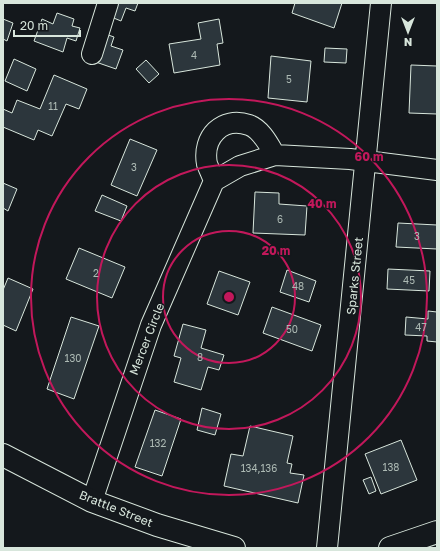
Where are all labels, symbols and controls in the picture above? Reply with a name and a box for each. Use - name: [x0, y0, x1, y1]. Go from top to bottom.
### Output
- scale bar: [14, 12, 80, 38]
- north arrow: [388, 12, 428, 52]
- text: 20 m: [20, 18, 48, 33]
- text: N: [404, 36, 412, 49]
- house number: 4: [191, 49, 197, 61]
- house number: 5: [286, 73, 292, 85]
- house number: 11: [48, 100, 58, 112]
- text: 60 m: [355, 149, 383, 164]
- house number: 3: [131, 161, 137, 173]
- text: 40 m: [308, 196, 336, 211]
- house number: 6: [277, 213, 283, 225]
- house number: 3: [414, 230, 420, 242]
- street label: Sparks Street: [343, 236, 366, 316]
- text: 20 m: [262, 243, 290, 258]
- house number: 2: [93, 267, 99, 279]
- house number: 45: [403, 274, 415, 286]
- house number: 48: [292, 280, 304, 292]
- centre of rings: [222, 290, 236, 304]
- street label: Mercer Circle: [126, 301, 167, 377]
- house number: 47: [415, 321, 427, 333]
- house number: 50: [286, 323, 298, 335]
- house number: 8: [197, 351, 203, 363]
- house number: 130: [65, 352, 81, 364]
- house number: 132: [150, 437, 166, 449]
- house number: 138: [383, 461, 399, 473]
- house number: 134,136: [241, 462, 277, 474]
- street label: Brattle Street: [77, 487, 155, 530]

